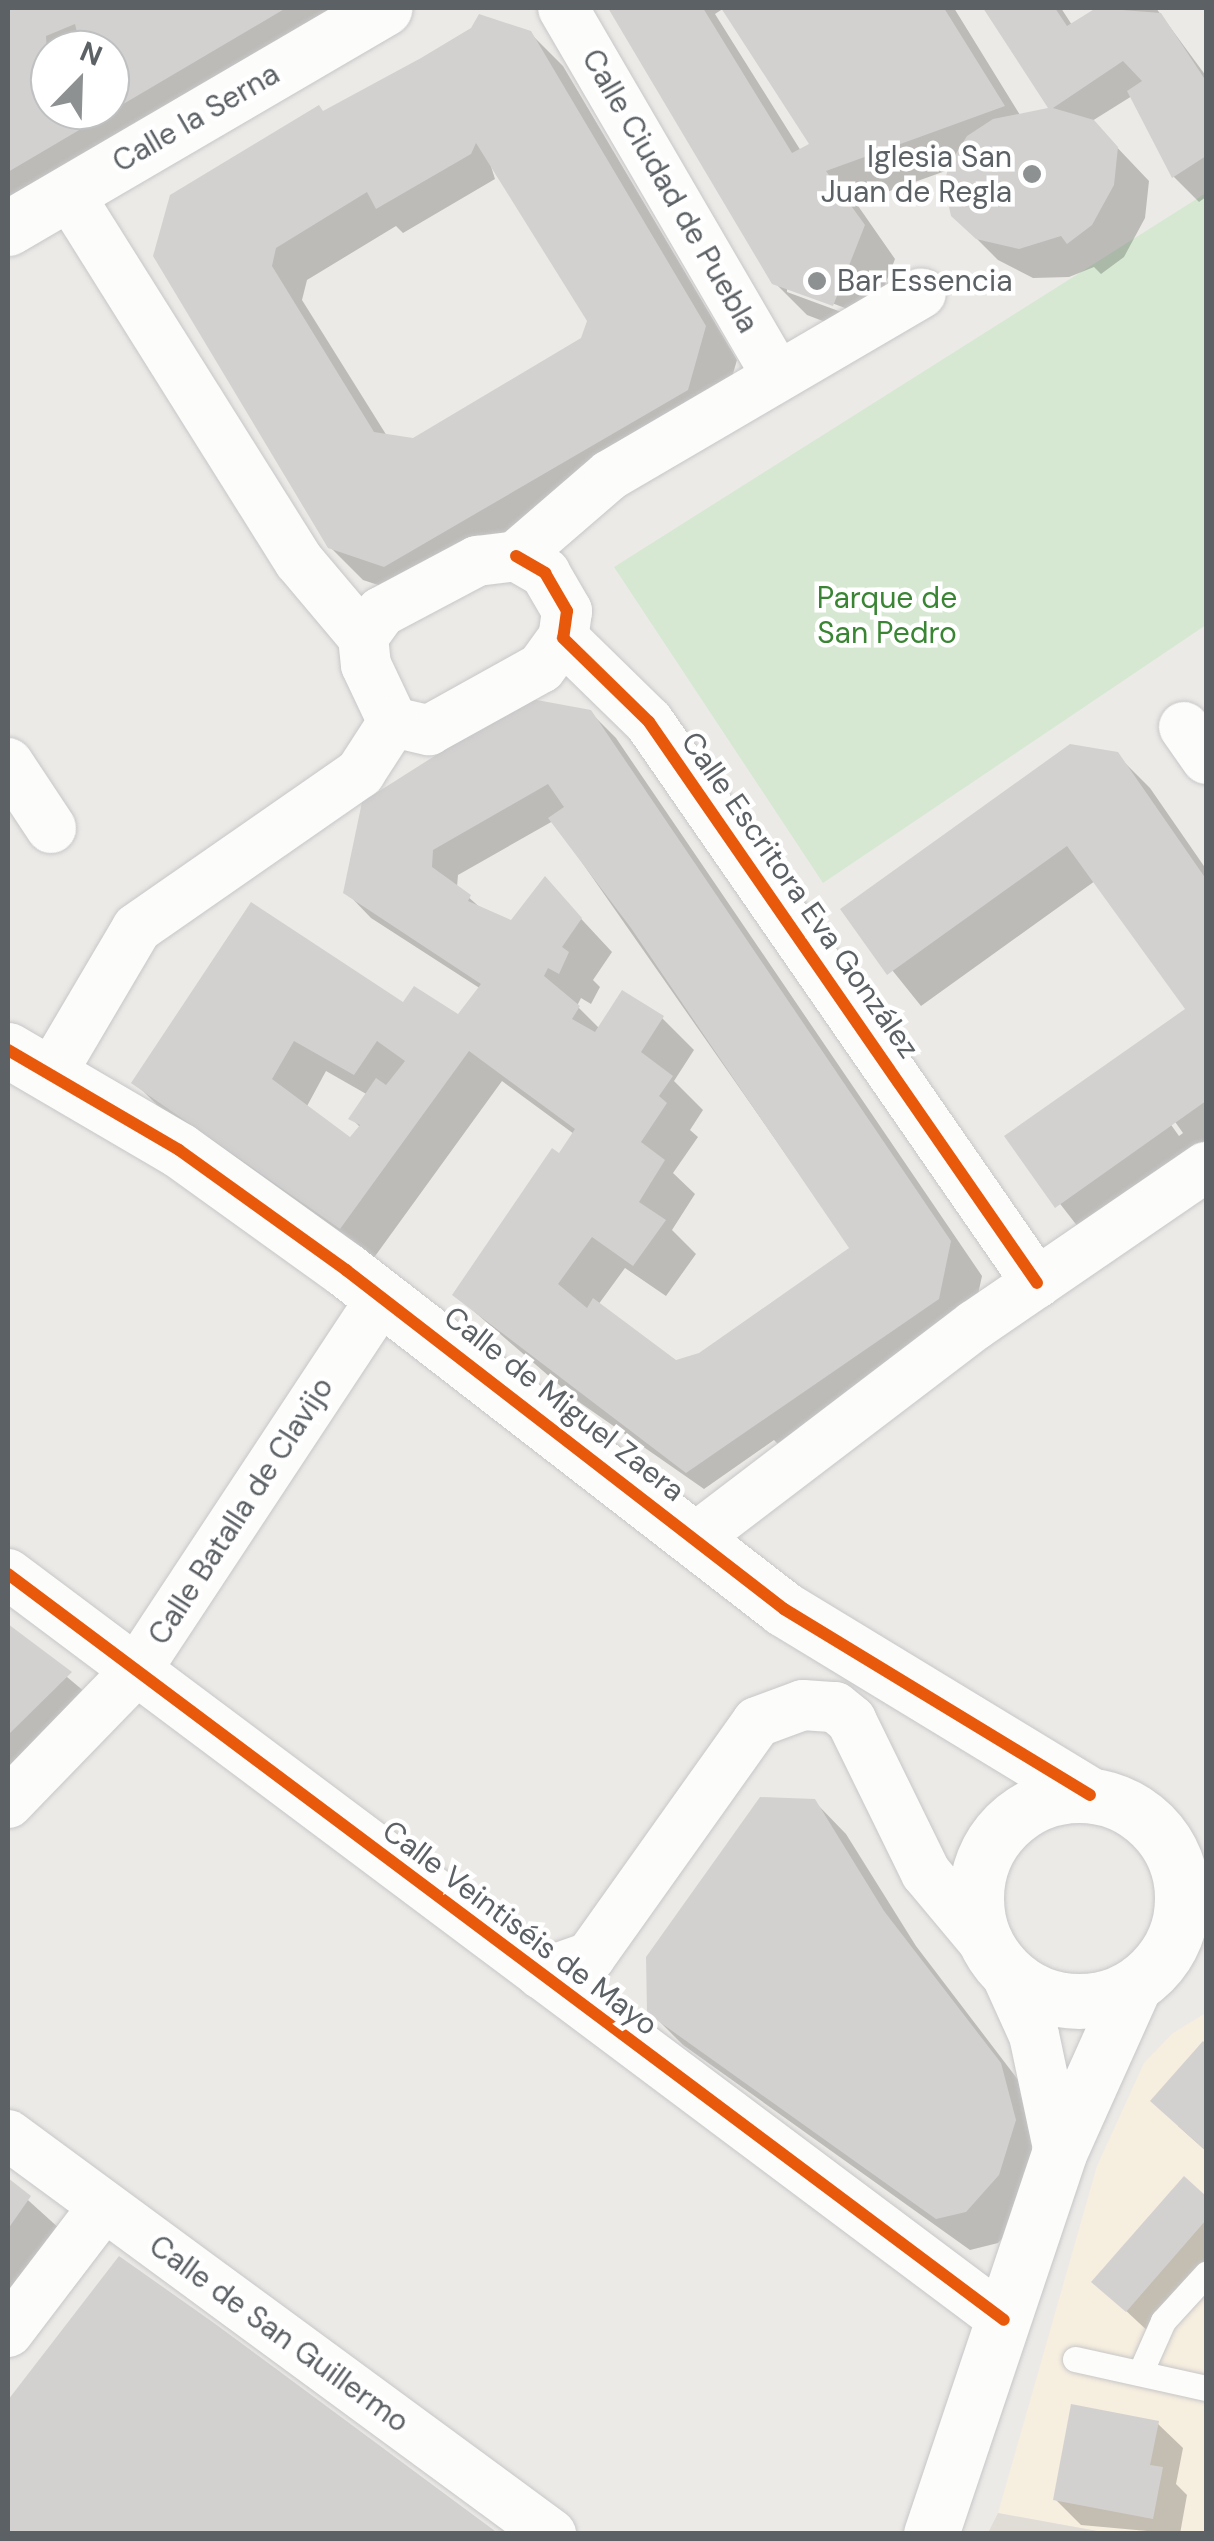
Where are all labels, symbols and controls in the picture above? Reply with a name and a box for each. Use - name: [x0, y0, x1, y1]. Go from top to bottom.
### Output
- north arrow: [30, 30, 130, 130]
- text: N: [75, 33, 108, 75]
- street label: Calle Ciudad de Puebla: [574, 43, 766, 339]
- street label: Calle la Serna: [106, 56, 286, 180]
- place label: Iglesia San Juan de Regla: [821, 139, 1012, 210]
- marker: Iglesia San Juan de Regla: [1021, 163, 1043, 185]
- place label: Bar Essencia: [837, 263, 1012, 299]
- marker: Bar Essencia: [806, 270, 828, 292]
- park label: Parque de San Pedro: [817, 580, 957, 650]
- street label: Calle Escritora Eva González: [673, 725, 927, 1065]
- street label: Calle de Miguel Zaera: [437, 1299, 691, 1509]
- street label: Calle Batalla de Clavijo: [141, 1370, 341, 1652]
- street label: Calle Veintiséis de Mayo: [375, 1813, 665, 2043]
- street label: Calle de San Guillermo: [142, 2228, 416, 2440]

